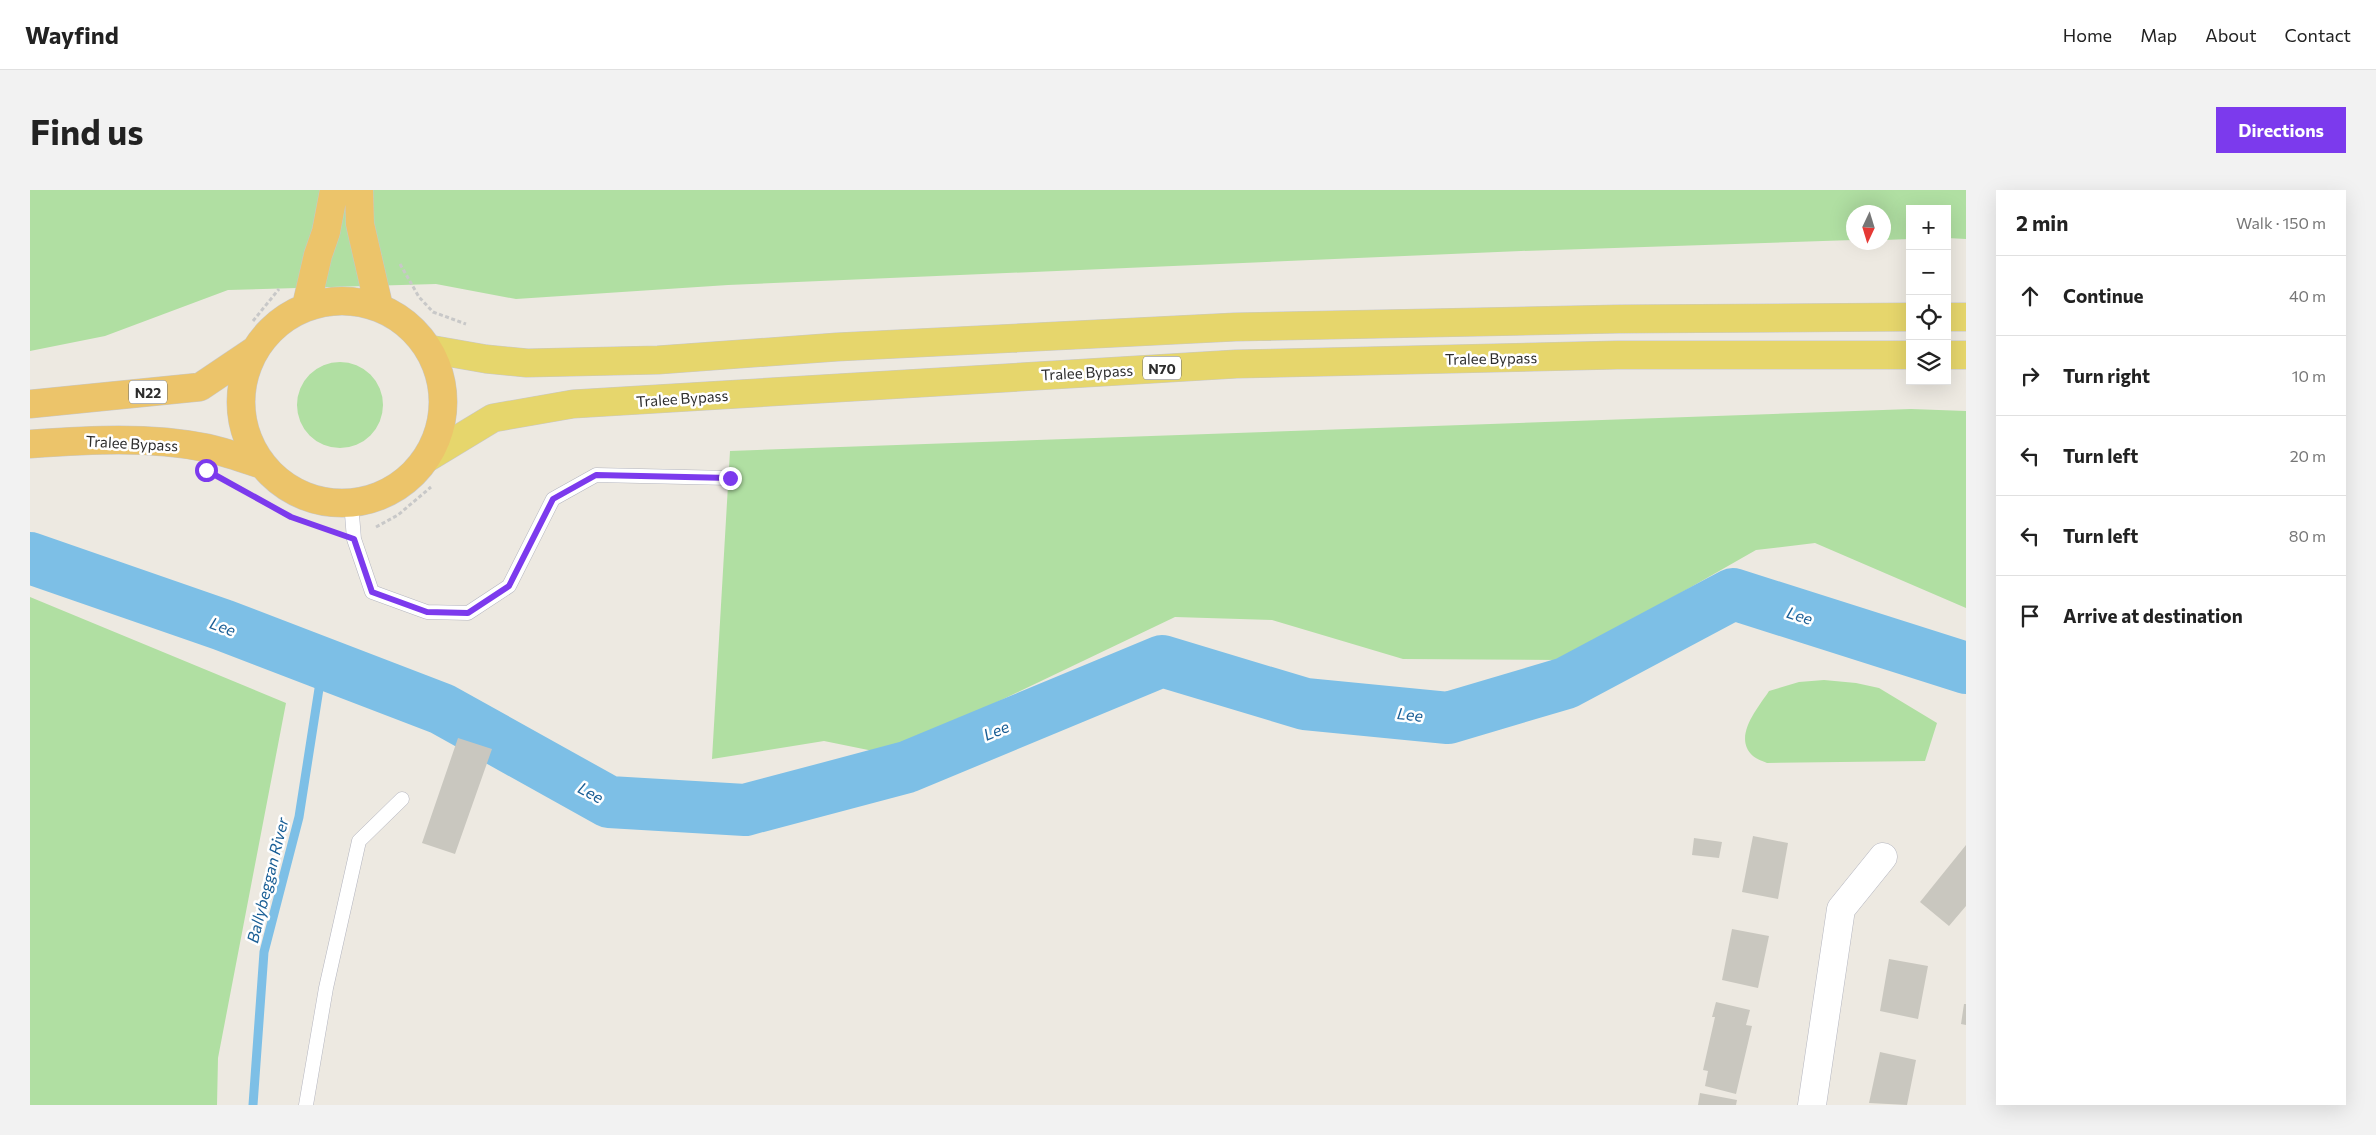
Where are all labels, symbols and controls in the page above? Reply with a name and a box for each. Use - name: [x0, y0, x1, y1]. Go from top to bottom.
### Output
- text: Wayfind: [25, 20, 119, 49]
- text: Home: [2063, 24, 2112, 46]
- text: Map: [2140, 24, 2177, 46]
- text: About: [2205, 24, 2257, 46]
- text: Contact: [2285, 24, 2351, 46]
- button: Directions: [2216, 107, 2346, 153]
- text: Find us: [30, 109, 144, 152]
- north arrow: [1846, 205, 1891, 250]
- map controls: [1906, 205, 1951, 385]
- button: +: [1906, 205, 1951, 250]
- text: 2 min: [2016, 210, 2068, 235]
- text: Walk · 150 m: [2236, 213, 2326, 232]
- button: −: [1906, 250, 1951, 295]
- icon: ahead: [2016, 282, 2044, 310]
- text: Continue: [2063, 284, 2143, 307]
- text: 40 m: [2289, 286, 2326, 305]
- button: locate: [1906, 295, 1951, 340]
- button: layers: [1906, 340, 1951, 385]
- street label: Tralee Bypass: [1445, 348, 1537, 368]
- road number: N70: [1143, 357, 1181, 380]
- street label: Tralee Bypass: [1040, 361, 1134, 383]
- icon: right: [2016, 362, 2044, 390]
- text: Turn right: [2063, 364, 2150, 387]
- text: 10 m: [2292, 366, 2326, 385]
- road number: N22: [129, 380, 167, 403]
- street label: Tralee Bypass: [635, 386, 729, 410]
- street label: Tralee Bypass: [85, 432, 179, 454]
- icon: left: [2016, 442, 2044, 470]
- text: Turn left: [2063, 444, 2138, 467]
- text: 20 m: [2290, 446, 2326, 465]
- route start: [195, 459, 218, 482]
- route end: [719, 467, 742, 490]
- icon: left: [2016, 522, 2044, 550]
- text: Turn left: [2063, 524, 2138, 547]
- text: 80 m: [2289, 526, 2326, 545]
- water label: Lee: [1785, 602, 1816, 628]
- icon: arrive: [2016, 602, 2044, 630]
- text: Arrive at destination: [2063, 604, 2243, 627]
- water label: Lee: [208, 613, 239, 640]
- water label: Lee: [1396, 703, 1424, 725]
- water label: Lee: [980, 716, 1012, 744]
- water label: Lee: [575, 777, 607, 807]
- water label: Ballybeggan River: [242, 815, 292, 945]

